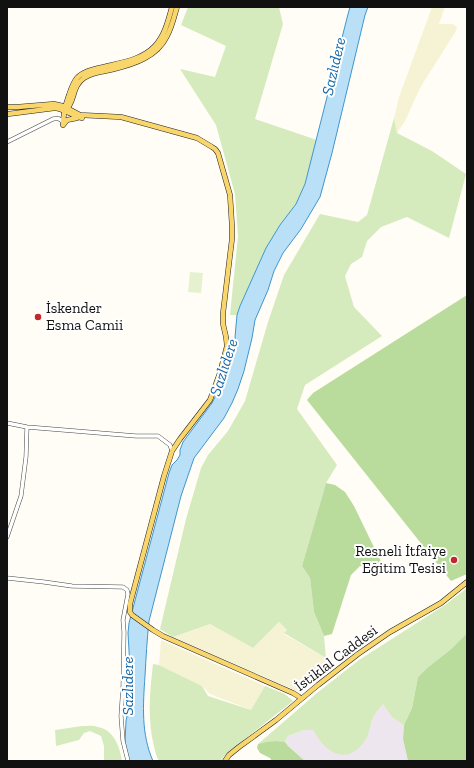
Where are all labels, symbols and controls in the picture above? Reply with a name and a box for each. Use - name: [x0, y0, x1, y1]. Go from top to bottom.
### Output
- water label: Sazlıdere: [318, 35, 349, 97]
- place label: İskender Esma Camii: [46, 299, 123, 334]
- marker: İskender Esma Camii: [33, 312, 43, 322]
- water label: Sazlıdere: [205, 336, 242, 398]
- place label: Resneli İtfaiye Eğitim Tesisi: [355, 542, 446, 577]
- marker: Resneli İtfaiye Eğitim Tesisi: [449, 555, 459, 565]
- street label: İstiklal Caddesi: [291, 621, 381, 695]
- water label: Sazlıdere: [118, 656, 137, 716]

